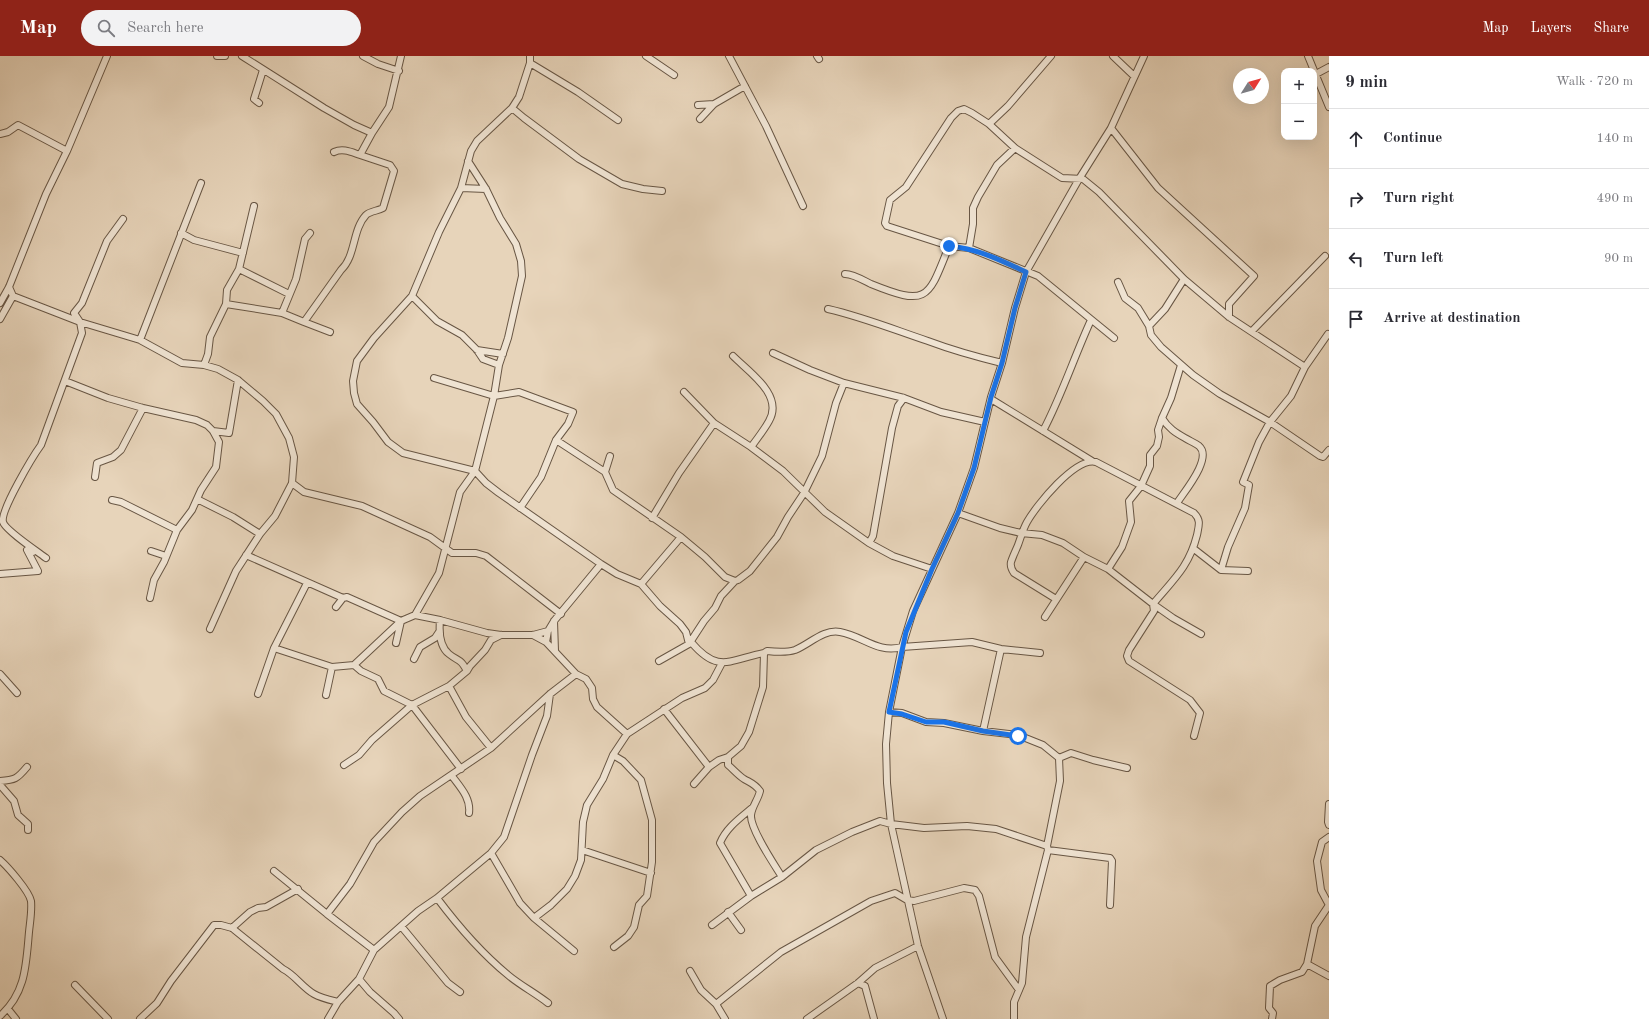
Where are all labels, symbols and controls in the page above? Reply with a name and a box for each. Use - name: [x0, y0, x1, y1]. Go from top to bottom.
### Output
- search box: [81, 10, 361, 46]
- icon: search: [95, 17, 117, 39]
- text: Map: [20, 19, 57, 38]
- text: Search here: [127, 21, 204, 36]
- text: Map: [1483, 21, 1509, 35]
- text: Layers: [1531, 21, 1572, 35]
- text: Share: [1594, 21, 1629, 35]
- north arrow: [1233, 68, 1269, 104]
- map controls: [1281, 68, 1317, 140]
- button: +: [1281, 68, 1317, 104]
- text: 9 min: [1345, 74, 1388, 91]
- text: Walk · 720 m: [1556, 75, 1633, 88]
- button: −: [1281, 104, 1317, 140]
- icon: ahead: [1345, 128, 1367, 150]
- text: Continue: [1383, 131, 1442, 146]
- text: 140 m: [1596, 132, 1633, 145]
- icon: right: [1345, 188, 1367, 210]
- text: Turn right: [1383, 191, 1454, 206]
- text: 490 m: [1596, 192, 1633, 205]
- route end: [940, 237, 958, 255]
- icon: left: [1345, 248, 1367, 270]
- text: Turn left: [1383, 251, 1443, 266]
- text: 90 m: [1604, 252, 1633, 265]
- icon: arrive: [1345, 308, 1367, 330]
- text: Arrive at destination: [1383, 311, 1521, 326]
- route start: [1009, 727, 1027, 745]

